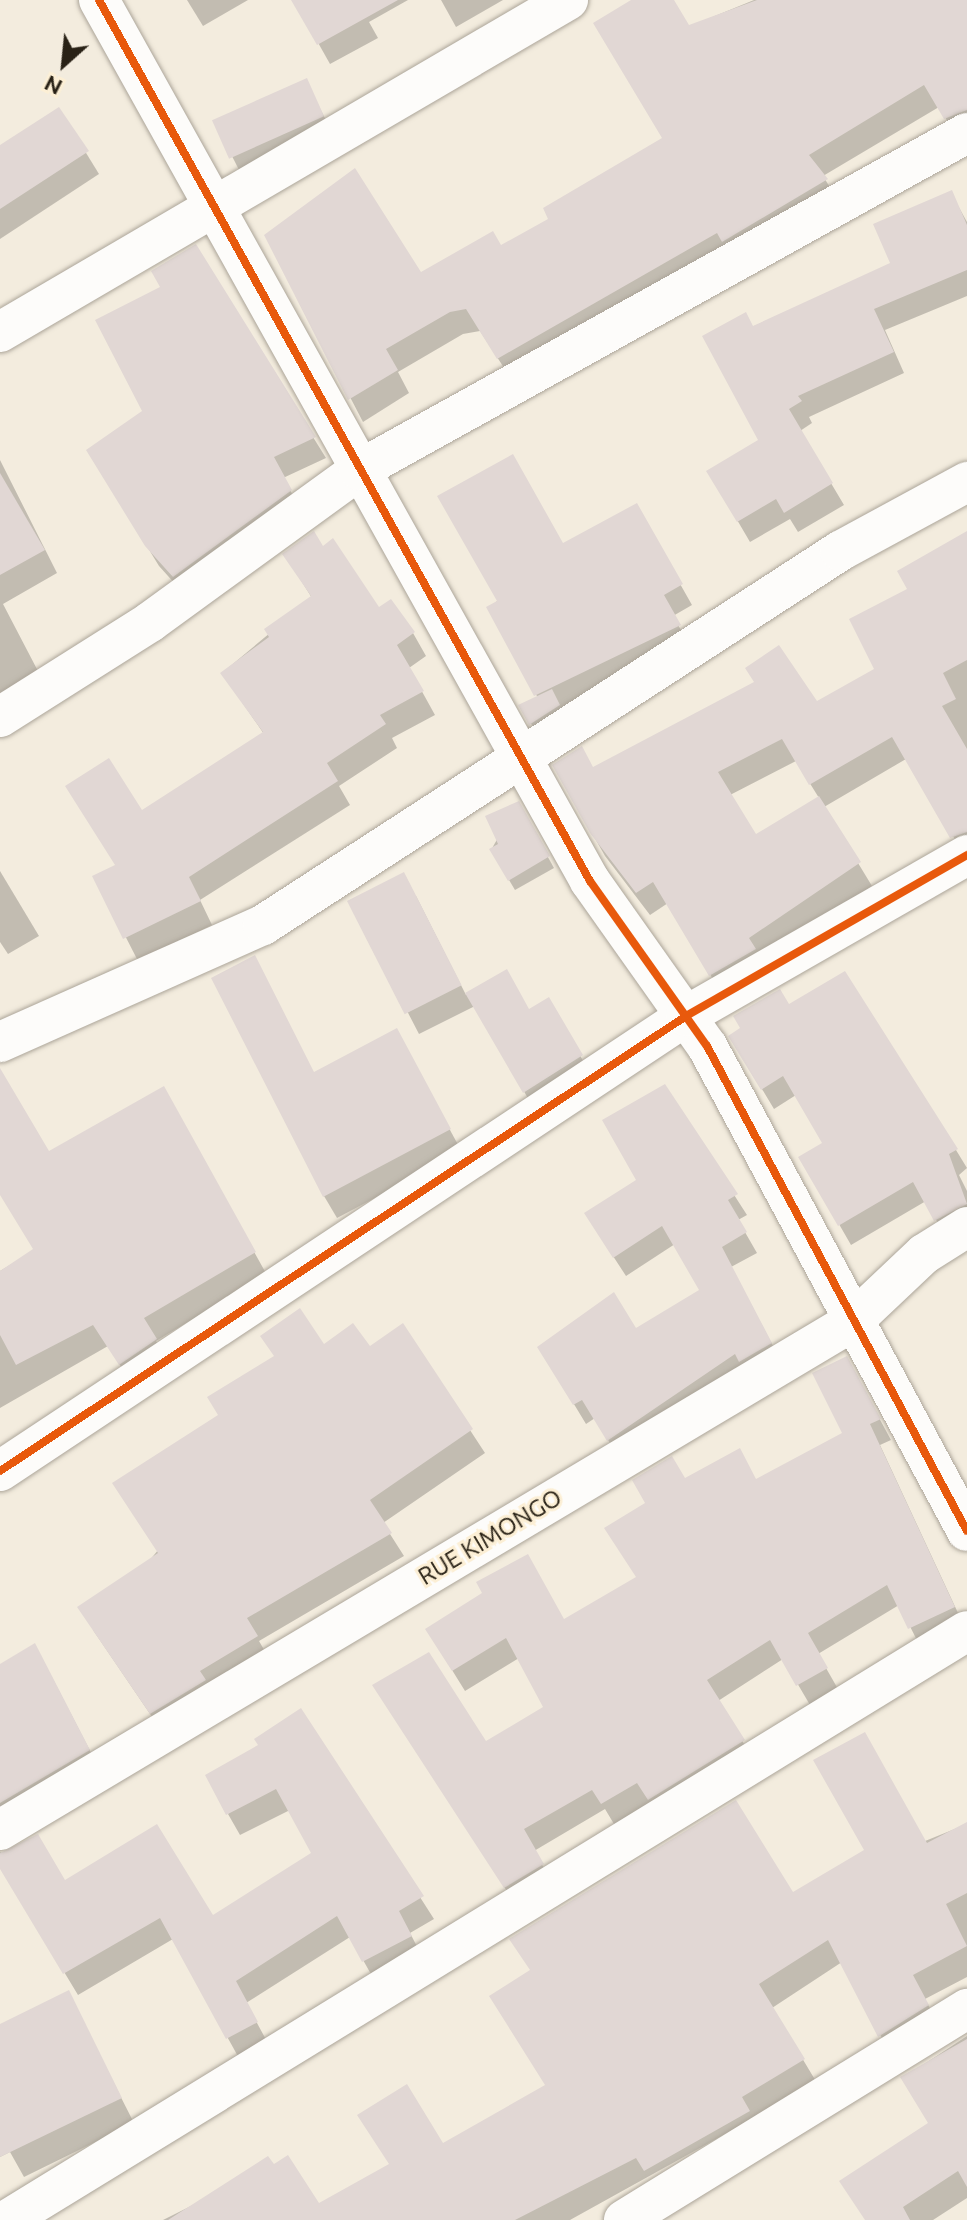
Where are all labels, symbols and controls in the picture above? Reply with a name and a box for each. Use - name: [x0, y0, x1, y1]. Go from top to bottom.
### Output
- north arrow: [24, 24, 104, 104]
- text: N: [40, 71, 66, 101]
- street label: RUE KIMONGO: [413, 1483, 567, 1591]

